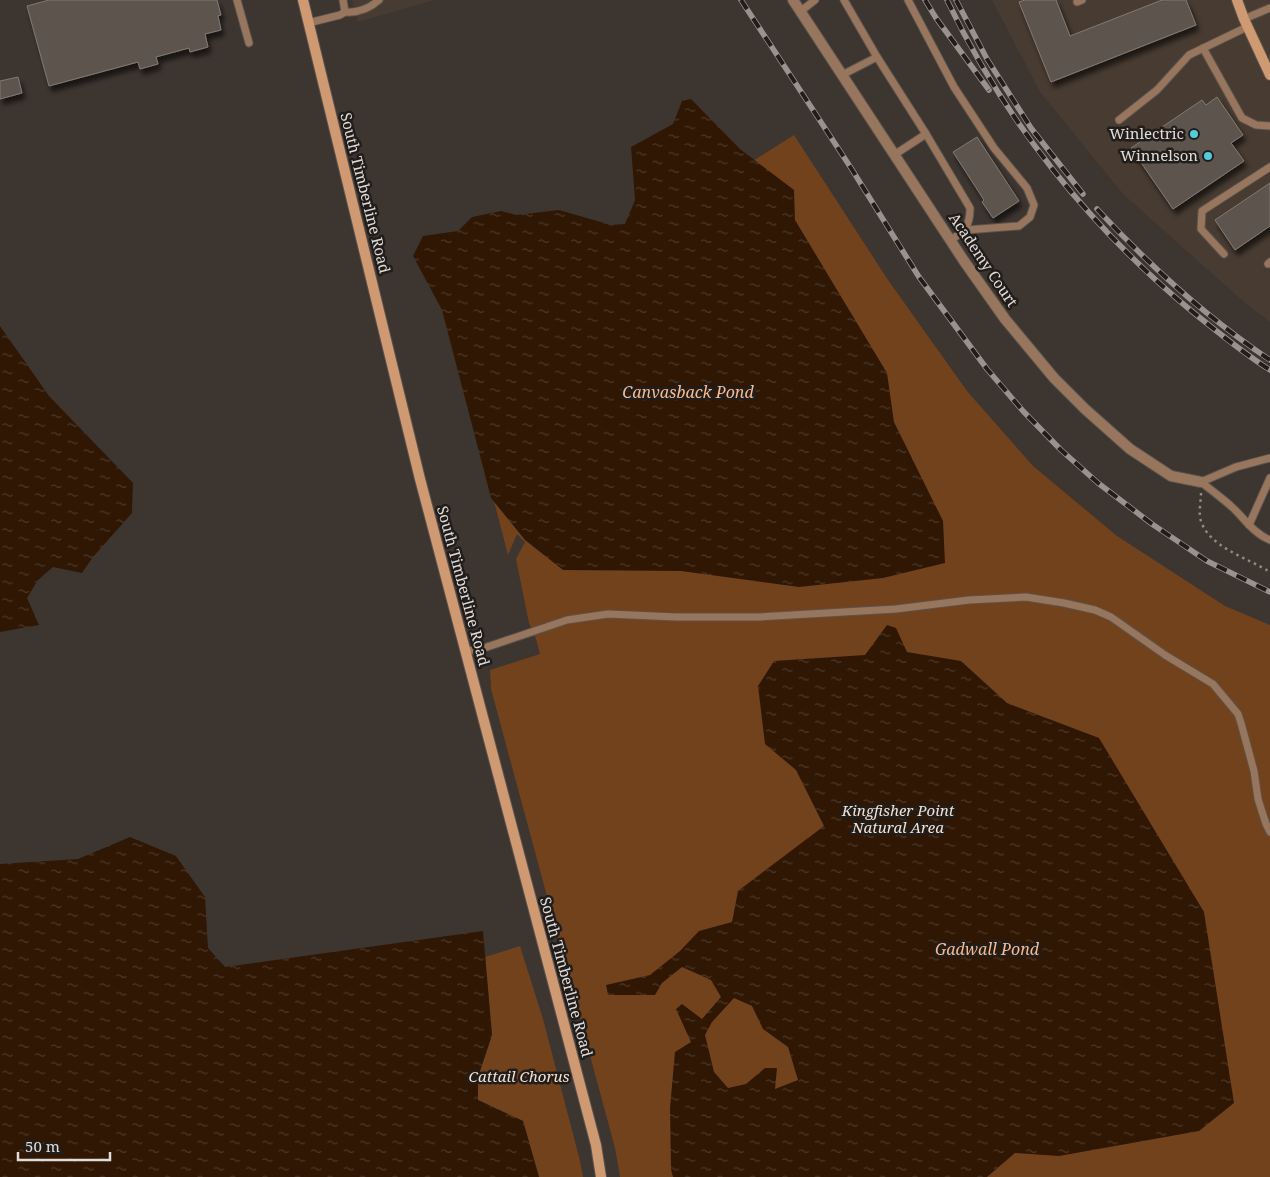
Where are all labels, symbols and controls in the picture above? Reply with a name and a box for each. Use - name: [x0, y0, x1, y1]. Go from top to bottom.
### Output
- street label: South Timberline Road: [336, 110, 396, 275]
- place label: Winlectric: [1109, 123, 1184, 143]
- marker: Winlectric: [1188, 128, 1200, 140]
- place label: Winnelson: [1120, 145, 1198, 165]
- marker: Winnelson: [1202, 150, 1214, 162]
- street label: Academy Court: [945, 209, 1023, 310]
- water label: Canvasback Pond: [622, 381, 754, 403]
- street label: South Timberline Road: [433, 504, 495, 668]
- park label: Kingfisher Point Natural Area: [841, 800, 955, 837]
- street label: South Timberline Road: [536, 895, 598, 1059]
- water label: Gadwall Pond: [935, 938, 1040, 960]
- park label: Cattail Chorus: [469, 1066, 569, 1086]
- scale bar: [18, 1130, 110, 1162]
- text: 50 m: [25, 1136, 60, 1156]

